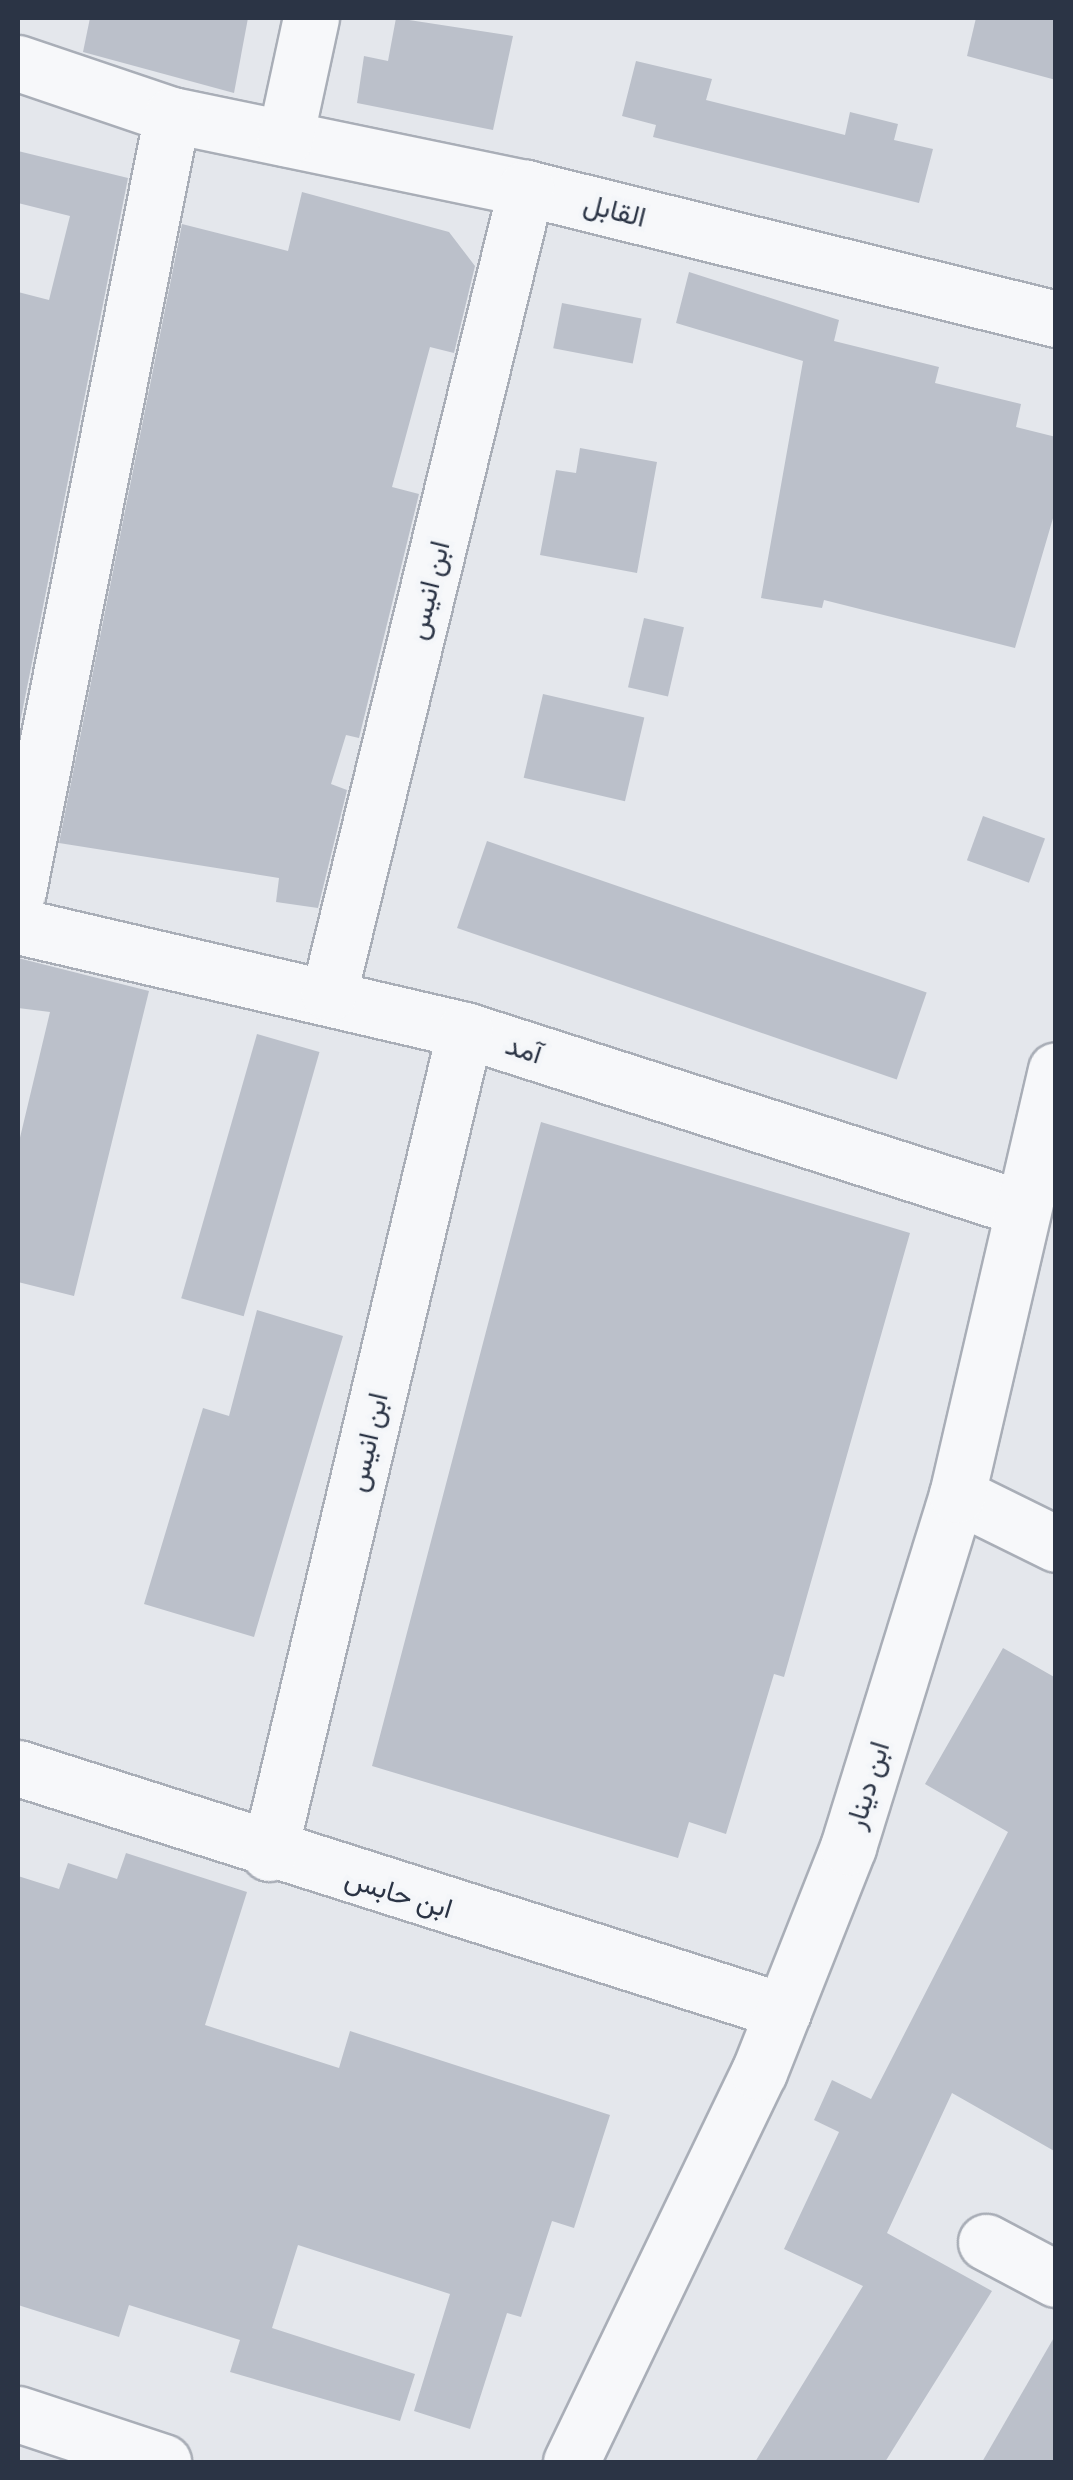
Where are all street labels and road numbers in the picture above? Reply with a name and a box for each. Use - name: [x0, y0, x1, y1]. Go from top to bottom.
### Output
- street label: القابل: [580, 186, 650, 234]
- street label: ابن انيس: [400, 537, 456, 643]
- street label: آمد: [502, 1027, 546, 1071]
- street label: ابن انيس: [339, 1389, 395, 1495]
- street label: ابن دينار: [838, 1737, 896, 1833]
- street label: ابن حابس: [341, 1861, 457, 1925]

